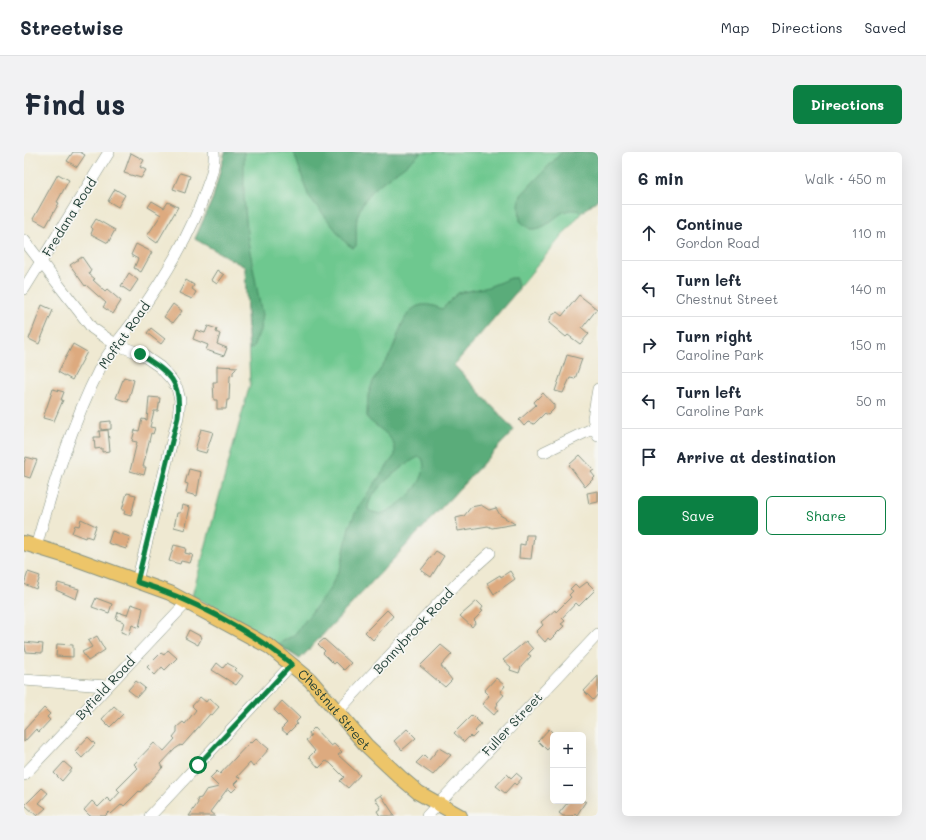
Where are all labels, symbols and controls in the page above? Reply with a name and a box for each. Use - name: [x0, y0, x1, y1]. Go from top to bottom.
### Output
- text: Streetwise: [20, 15, 123, 40]
- text: Map: [721, 18, 749, 37]
- text: Directions: [771, 18, 842, 37]
- text: Saved: [864, 18, 906, 37]
- button: Directions: [793, 85, 902, 124]
- text: Find us: [24, 86, 125, 122]
- text: 6 min: [638, 167, 683, 189]
- text: Walk · 450 m: [805, 170, 886, 187]
- street label: Fredana Road: [38, 174, 100, 259]
- text: Continue: [676, 214, 743, 234]
- icon: ahead: [638, 222, 660, 244]
- text: 110 m: [852, 224, 886, 241]
- text: Gordon Road: [676, 234, 760, 251]
- text: Turn left: [676, 270, 741, 290]
- icon: left: [638, 278, 660, 300]
- text: 140 m: [850, 280, 886, 297]
- text: Chestnut Street: [676, 290, 778, 307]
- street label: Moffat Road: [94, 298, 153, 372]
- text: Turn right: [676, 326, 753, 346]
- icon: right: [638, 334, 660, 356]
- text: 150 m: [850, 336, 886, 353]
- route end: [131, 345, 149, 363]
- text: Caroline Park: [676, 346, 764, 363]
- text: Turn left: [676, 382, 741, 402]
- icon: left: [638, 390, 660, 412]
- text: 50 m: [856, 392, 886, 409]
- text: Caroline Park: [676, 402, 764, 419]
- icon: arrive: [638, 446, 660, 468]
- text: Arrive at destination: [676, 447, 836, 467]
- button: Save: [638, 496, 758, 535]
- button: Share: [766, 496, 886, 535]
- street label: Bonnybrook Road: [369, 584, 457, 677]
- street label: Byfield Road: [71, 653, 138, 723]
- street label: Chestnut Street: [295, 665, 375, 753]
- street label: Fuller Street: [478, 688, 546, 759]
- map controls: [550, 732, 586, 804]
- button: +: [550, 732, 586, 768]
- route start: [189, 756, 207, 774]
- button: −: [550, 768, 586, 804]

